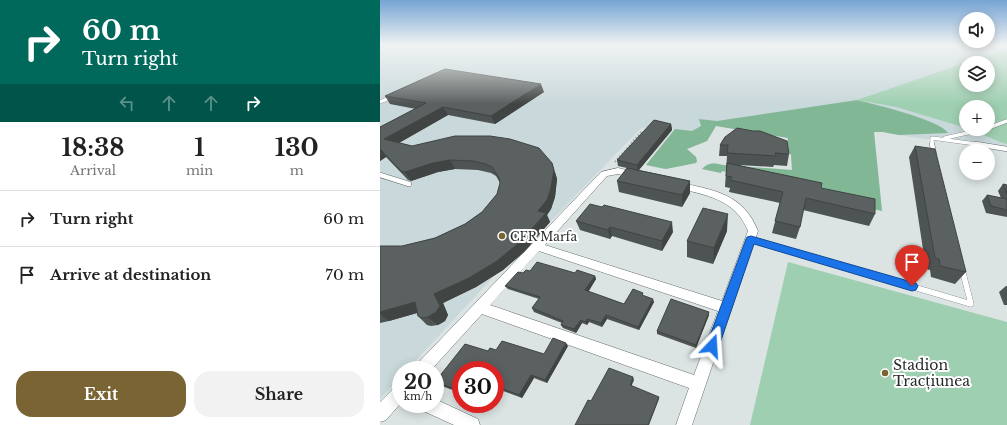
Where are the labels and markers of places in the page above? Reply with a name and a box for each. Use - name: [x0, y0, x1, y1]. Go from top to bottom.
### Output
- place label: CFR Marfa: [510, 229, 578, 244]
- marker: CFR Marfa: [497, 231, 507, 241]
- pin: [895, 245, 929, 286]
- place label: Stadion Tracțiunea: [893, 356, 970, 390]
- marker: Stadion Tracțiunea: [880, 368, 890, 378]

